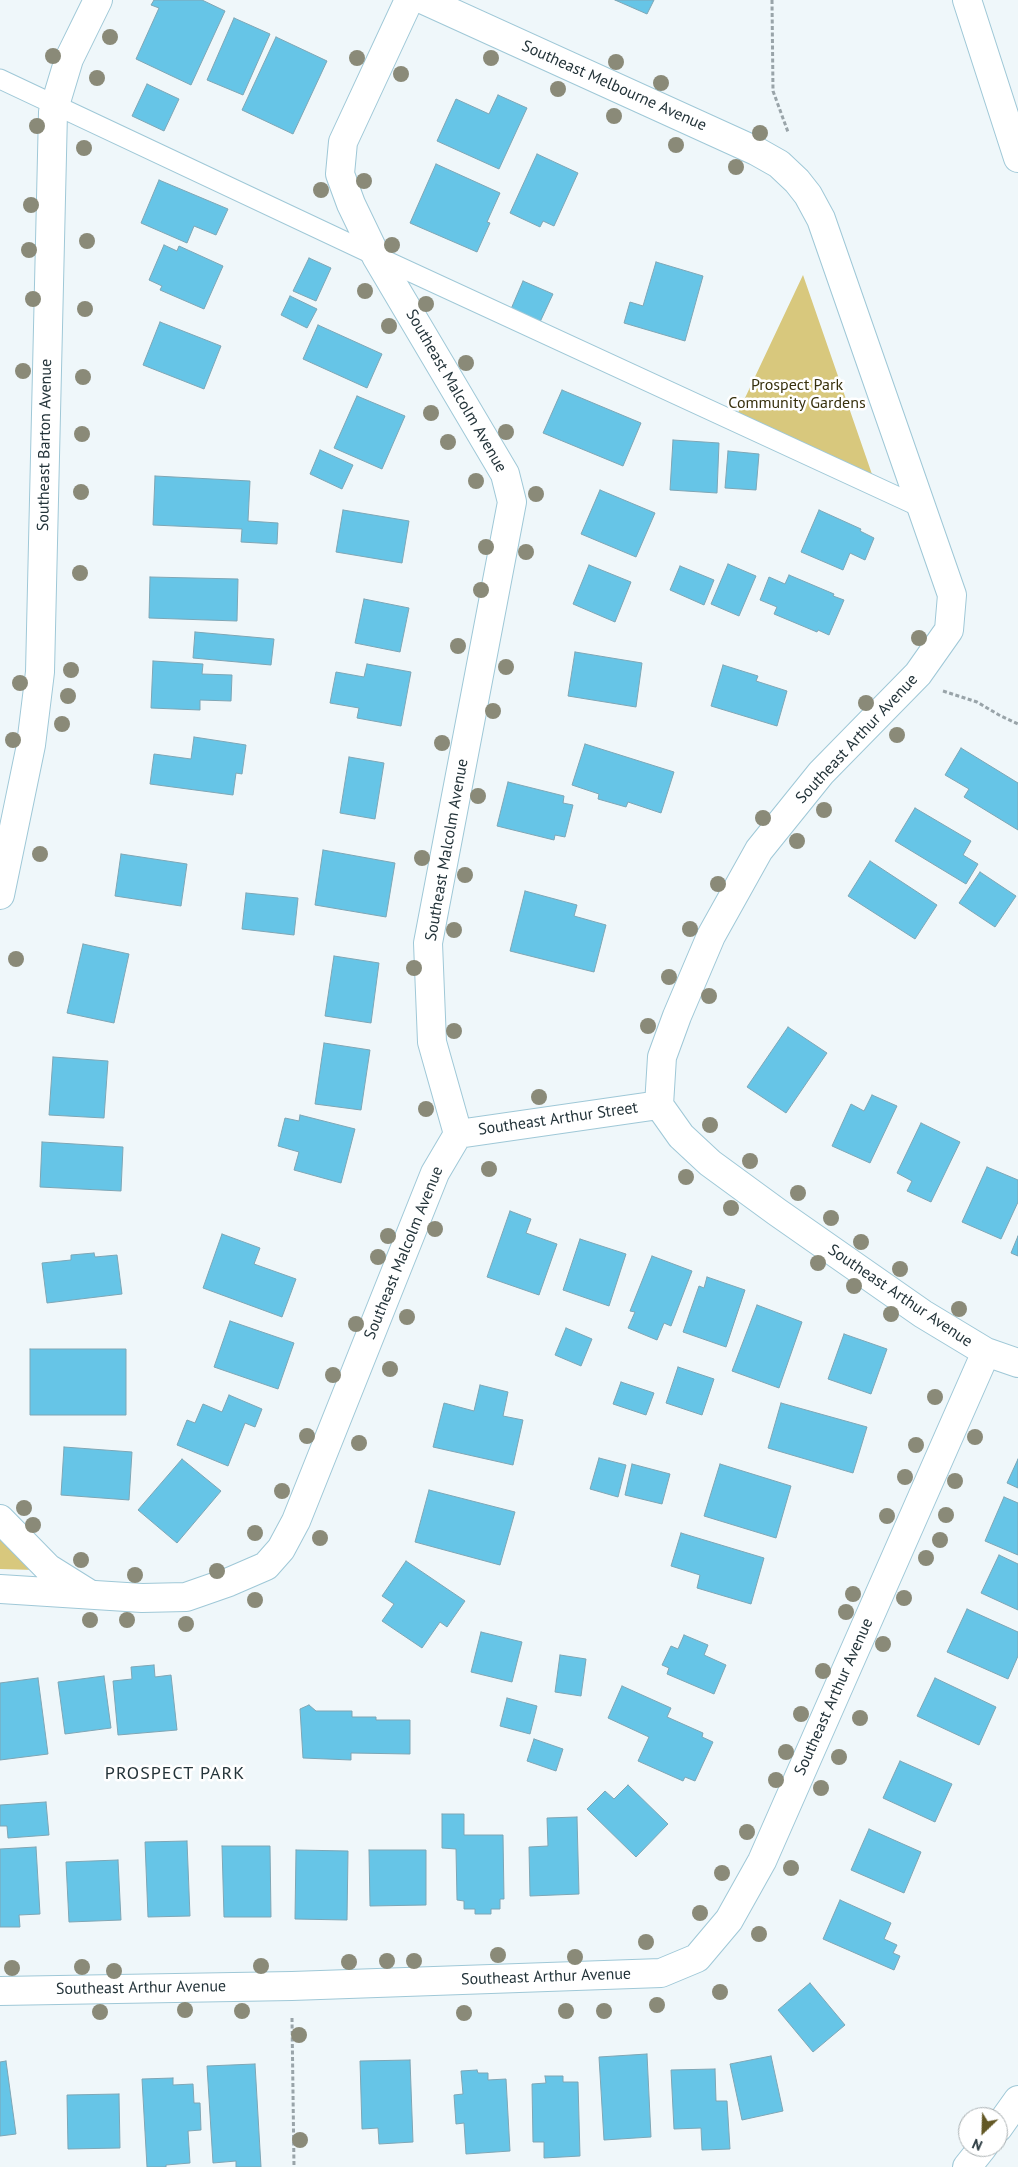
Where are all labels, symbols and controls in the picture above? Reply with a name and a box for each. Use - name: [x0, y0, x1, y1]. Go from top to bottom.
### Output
- street label: Southeast Melbourne Avenue: [519, 37, 709, 135]
- street label: Southeast Malcolm Avenue: [401, 306, 511, 476]
- street label: Southeast Barton Avenue: [34, 359, 56, 531]
- park label: Prospect Park Community Gardens: [728, 375, 866, 413]
- street label: Southeast Arthur Avenue: [792, 670, 922, 808]
- street label: Southeast Malcolm Avenue: [421, 757, 473, 943]
- street label: Southeast Arthur Street: [477, 1098, 639, 1140]
- street label: Southeast Malcolm Avenue: [360, 1164, 448, 1342]
- street label: Southeast Arthur Avenue: [824, 1240, 976, 1352]
- street label: Southeast Arthur Avenue: [791, 1615, 877, 1779]
- district label: PROSPECT PARK: [103, 1763, 247, 1785]
- street label: Southeast Arthur Avenue: [461, 1964, 631, 1990]
- street label: Southeast Arthur Avenue: [56, 1977, 226, 1999]
- north arrow: [958, 2107, 1008, 2157]
- text: N: [969, 2135, 985, 2155]

